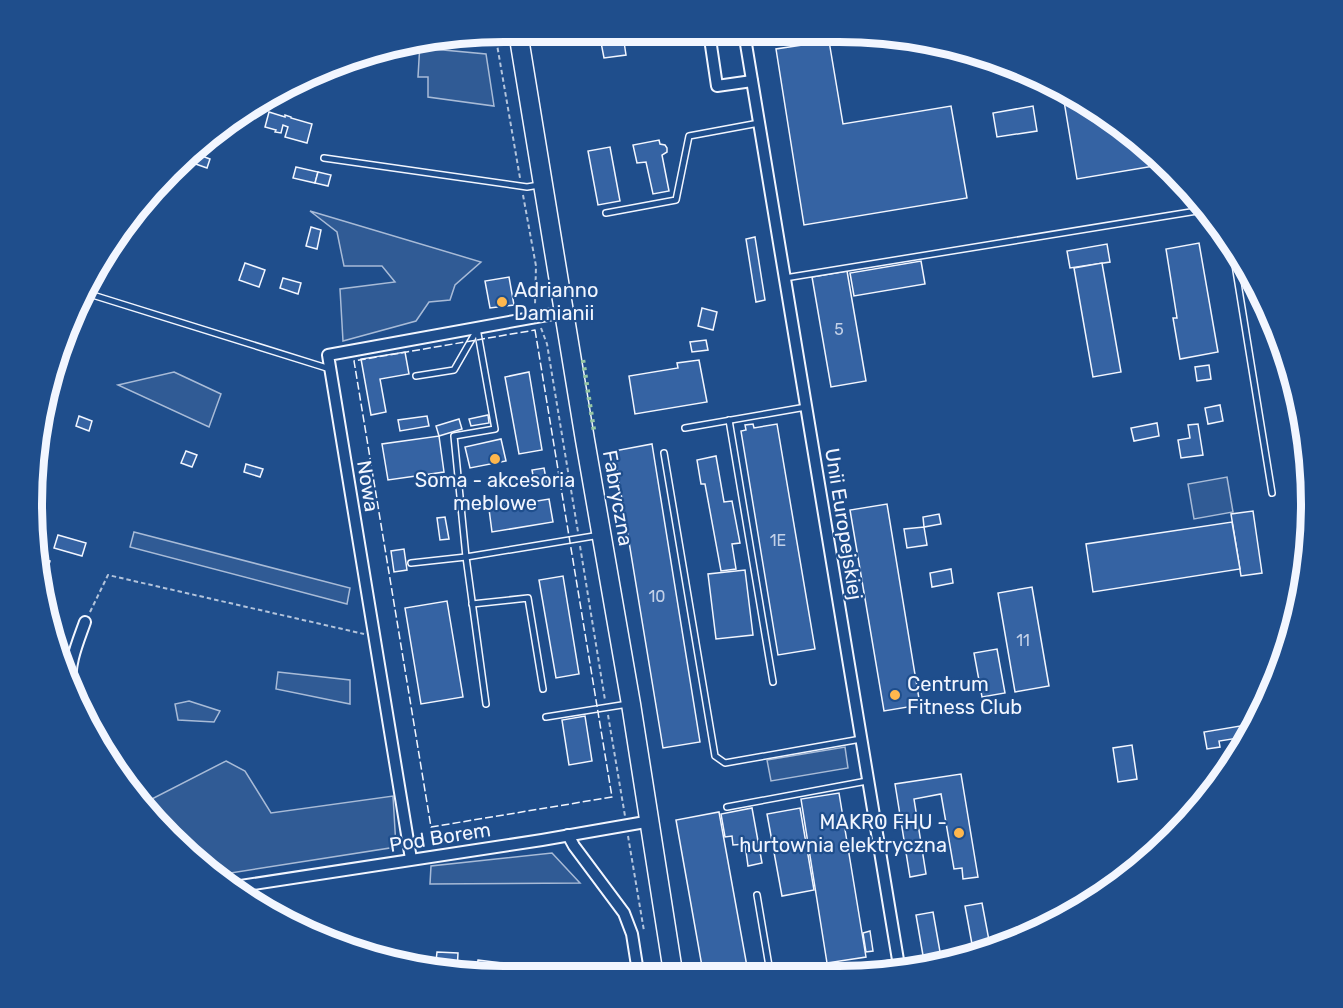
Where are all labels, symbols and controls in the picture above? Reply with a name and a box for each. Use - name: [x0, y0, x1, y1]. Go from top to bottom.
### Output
- place label: Adrianno Damianii: [514, 278, 598, 325]
- marker: Adrianno Damianii: [495, 295, 509, 309]
- house number: 5: [834, 320, 844, 339]
- street label: Unii Europejskiej: [820, 446, 868, 602]
- street label: Fabryczna: [598, 448, 638, 548]
- marker: Soma - akcesoria meblowe: [488, 452, 502, 466]
- street label: Nowa: [352, 458, 384, 514]
- place label: Soma - akcesoria meblowe: [415, 468, 575, 515]
- house number: 1E: [770, 531, 786, 550]
- house number: 10: [648, 587, 666, 606]
- house number: 11: [1016, 631, 1030, 650]
- place label: Centrum Fitness Club: [907, 672, 1022, 719]
- marker: Centrum Fitness Club: [888, 688, 902, 702]
- place label: MAKRO FHU - hurtownia elektryczna: [739, 810, 947, 857]
- street label: Pod Borem: [388, 817, 492, 857]
- marker: MAKRO FHU - hurtownia elektryczna: [952, 826, 966, 840]

